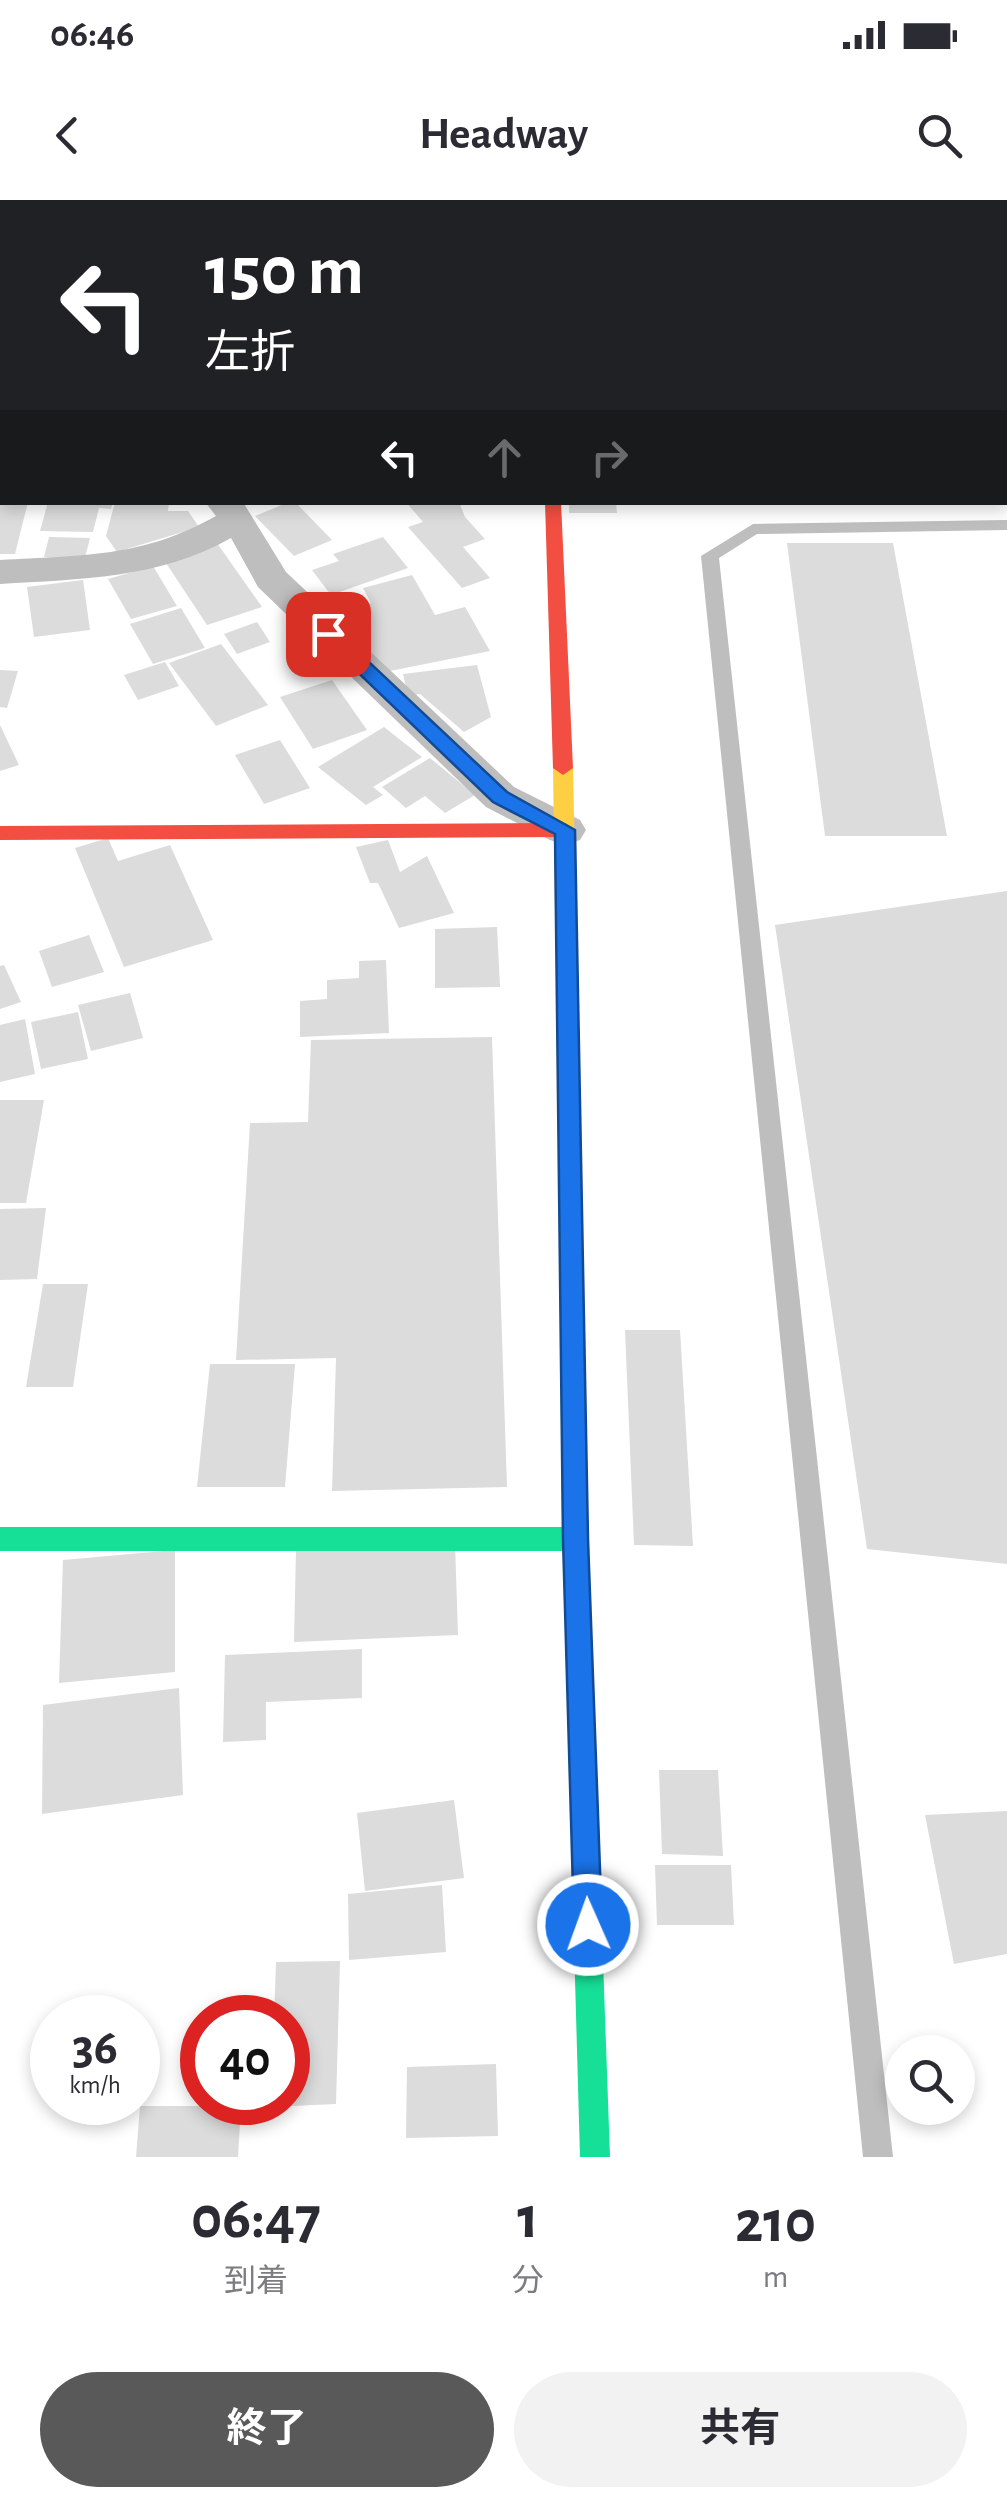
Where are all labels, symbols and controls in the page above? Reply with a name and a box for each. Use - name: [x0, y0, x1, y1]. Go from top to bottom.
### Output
- text: 06:46: [50, 16, 134, 54]
- icon: back: [40, 108, 95, 163]
- icon: search: [912, 108, 967, 163]
- text: Headway: [419, 112, 588, 157]
- text: 150 m: [205, 237, 364, 307]
- icon: left: [40, 240, 170, 370]
- text: 左折: [205, 331, 295, 376]
- icon: left: [372, 430, 427, 485]
- icon: ahead: [477, 430, 532, 485]
- icon: right: [582, 430, 637, 485]
- pin: [286, 592, 371, 677]
- icon: arrive: [301, 607, 356, 662]
- position arrow: [536, 1873, 640, 1977]
- speed limit sign: 40: [180, 1995, 310, 2125]
- text: 36: [72, 2023, 118, 2073]
- map controls: [885, 2035, 975, 2125]
- button: search: [885, 2035, 975, 2125]
- text: km/h: [69, 2073, 121, 2098]
- text: 06:47: [191, 2189, 321, 2249]
- text: 1: [517, 2189, 539, 2249]
- text: 210: [735, 2193, 816, 2253]
- text: m: [763, 2261, 788, 2293]
- text: 到着: [224, 2265, 288, 2297]
- text: 分: [512, 2265, 544, 2297]
- button: 終了: [40, 2372, 494, 2487]
- button: 共有: [514, 2372, 967, 2487]

